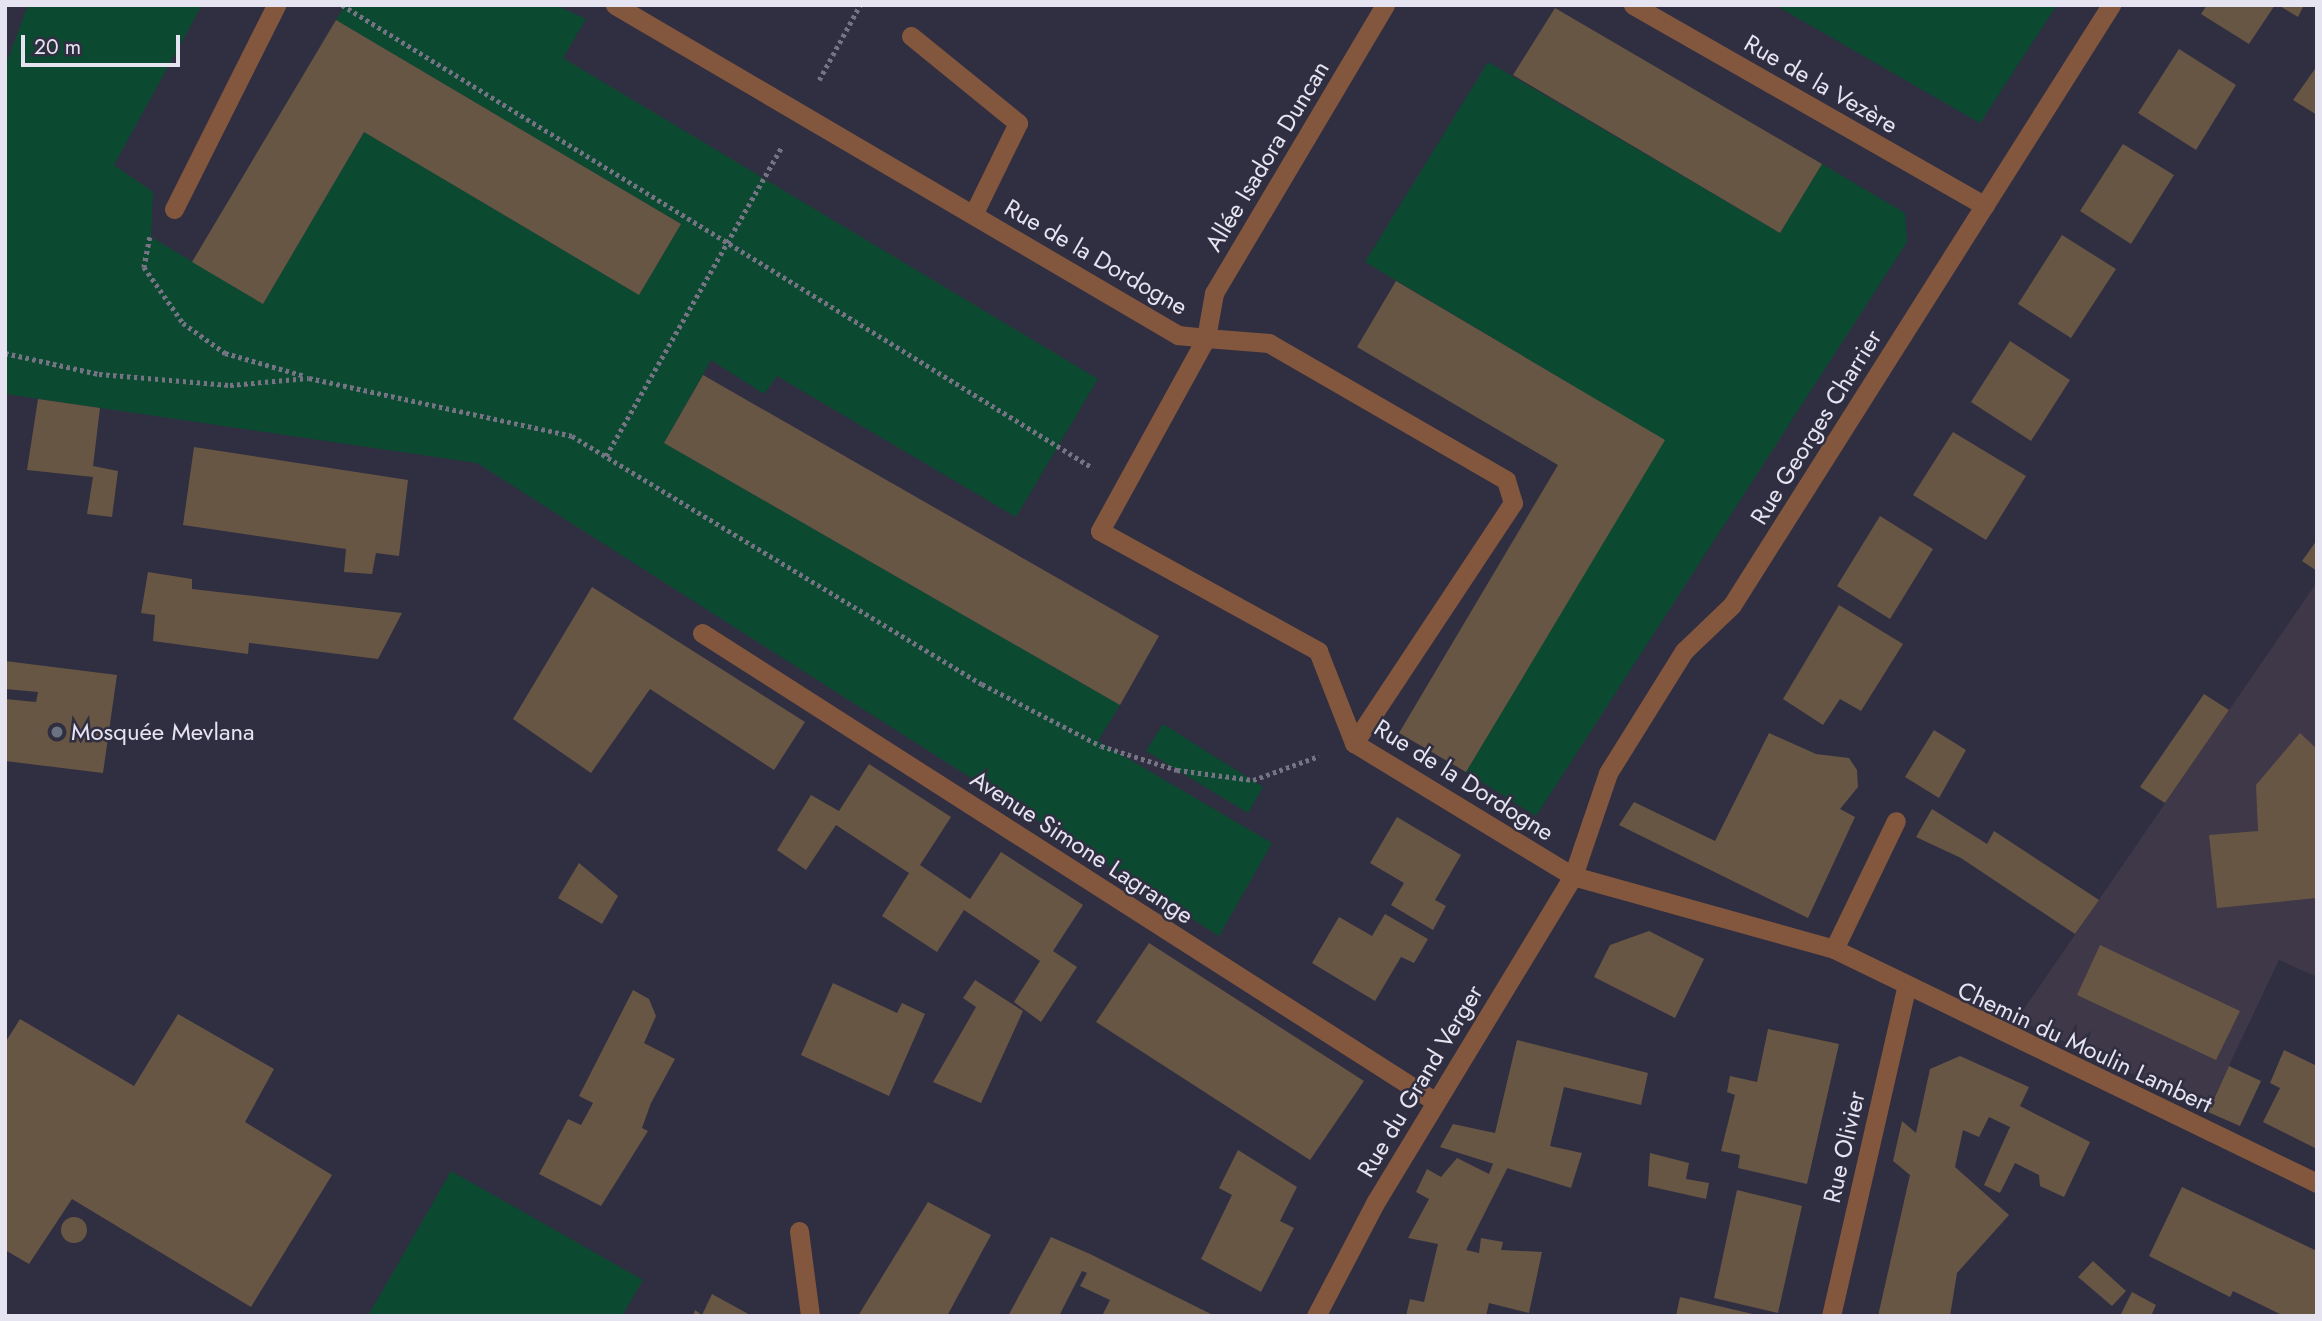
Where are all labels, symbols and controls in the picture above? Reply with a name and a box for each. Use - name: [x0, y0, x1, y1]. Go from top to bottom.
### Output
- scale bar: [24, 21, 184, 65]
- street label: Rue de la Vezère: [1739, 28, 1903, 140]
- text: 20 m: [34, 32, 81, 62]
- street label: Allée Isadora Duncan: [1199, 56, 1335, 256]
- street label: Rue de la Dordogne: [1000, 193, 1192, 321]
- street label: Rue Georges Charrier: [1744, 324, 1888, 530]
- street label: Rue de la Dordogne: [1369, 713, 1559, 847]
- place label: Mosquée Mevlana: [71, 718, 255, 746]
- marker: Mosquée Mevlana: [49, 724, 65, 740]
- street label: Avenue Simone Lagrange: [965, 764, 1199, 930]
- street label: Chemin du Moulin Lambert: [1953, 975, 2217, 1119]
- street label: Rue du Grand Verger: [1351, 980, 1489, 1182]
- street label: Rue Olivier: [1817, 1088, 1871, 1206]

